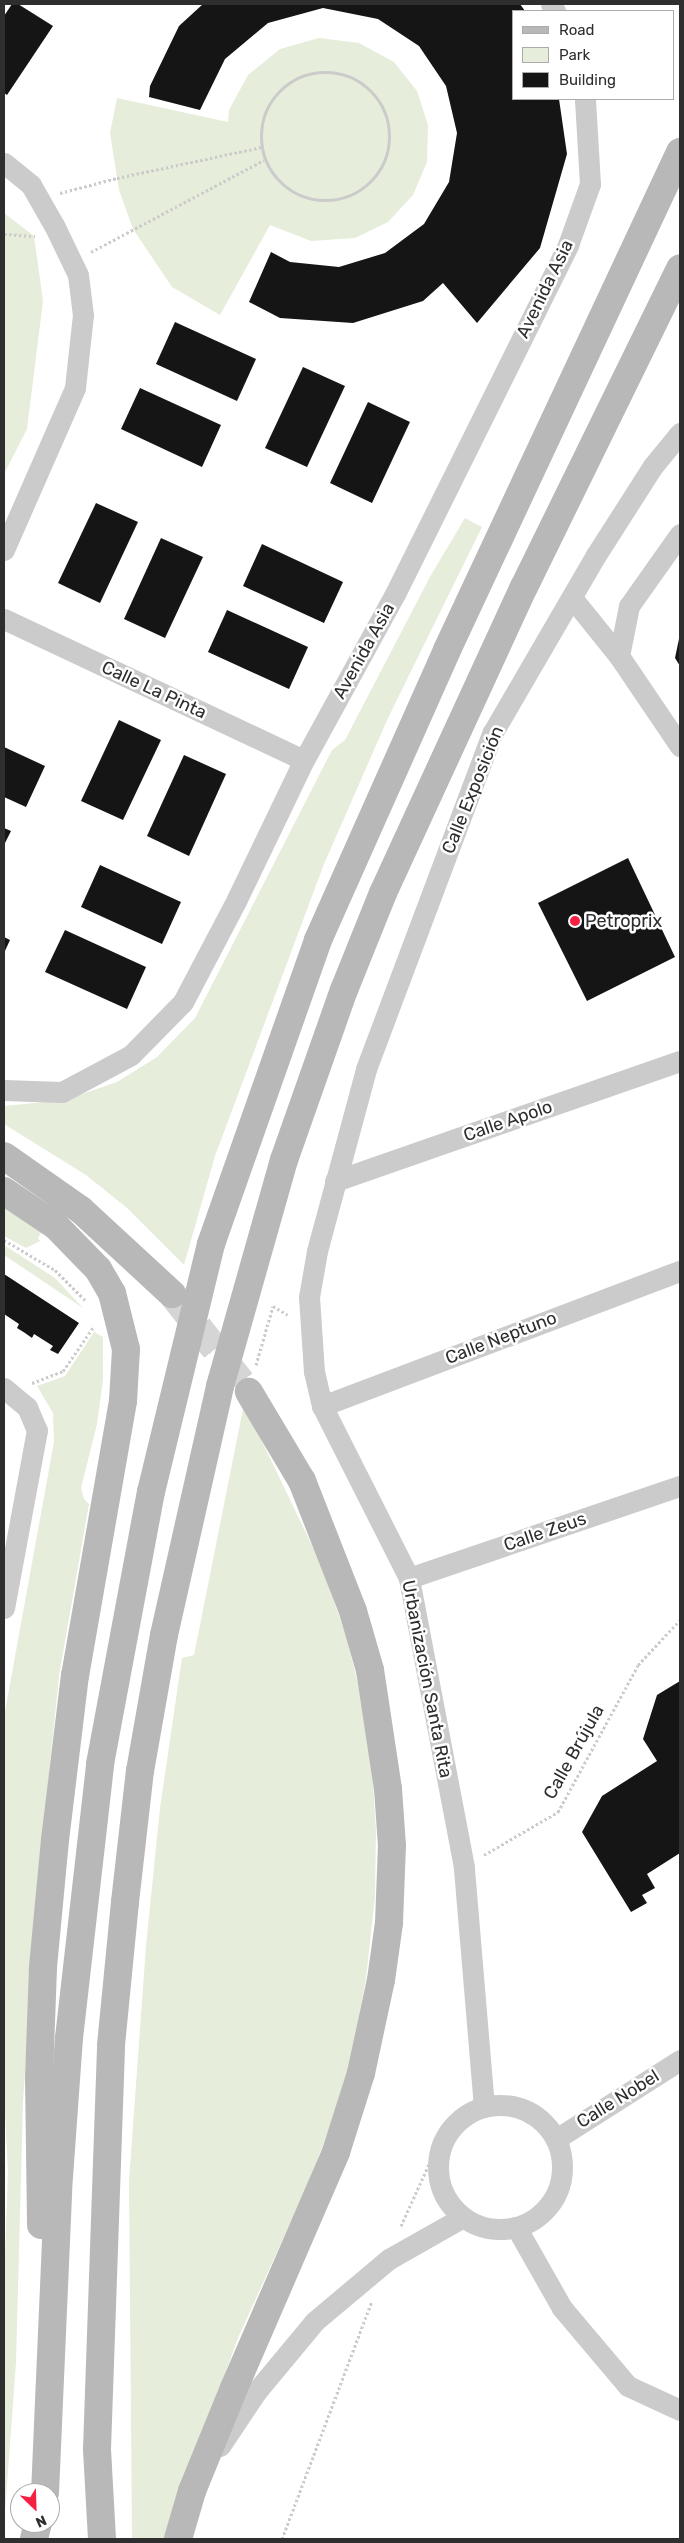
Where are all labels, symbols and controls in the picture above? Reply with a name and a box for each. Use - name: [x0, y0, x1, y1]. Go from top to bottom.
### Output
- legend: [512, 10, 674, 100]
- text: Road: [559, 21, 595, 39]
- text: Park: [559, 46, 590, 64]
- text: Building: [559, 71, 616, 89]
- street label: Avenida Asia: [512, 236, 578, 342]
- street label: Avenida Asia: [329, 599, 399, 703]
- street label: Calle La Pinta: [98, 656, 210, 724]
- street label: Calle Exposición: [438, 723, 508, 857]
- place label: Petroprix: [585, 910, 662, 932]
- marker: Petroprix: [569, 915, 581, 927]
- street label: Calle Apolo: [461, 1096, 555, 1146]
- street label: Calle Neptuno: [442, 1307, 560, 1369]
- street label: Calle Zeus: [501, 1508, 589, 1556]
- street label: Urbanización Santa Rita: [397, 1578, 457, 1780]
- street label: Calle Brújula: [539, 1701, 609, 1803]
- street label: Calle Nobel: [573, 2065, 663, 2133]
- north arrow: [10, 2483, 60, 2533]
- text: N: [33, 2511, 49, 2531]

